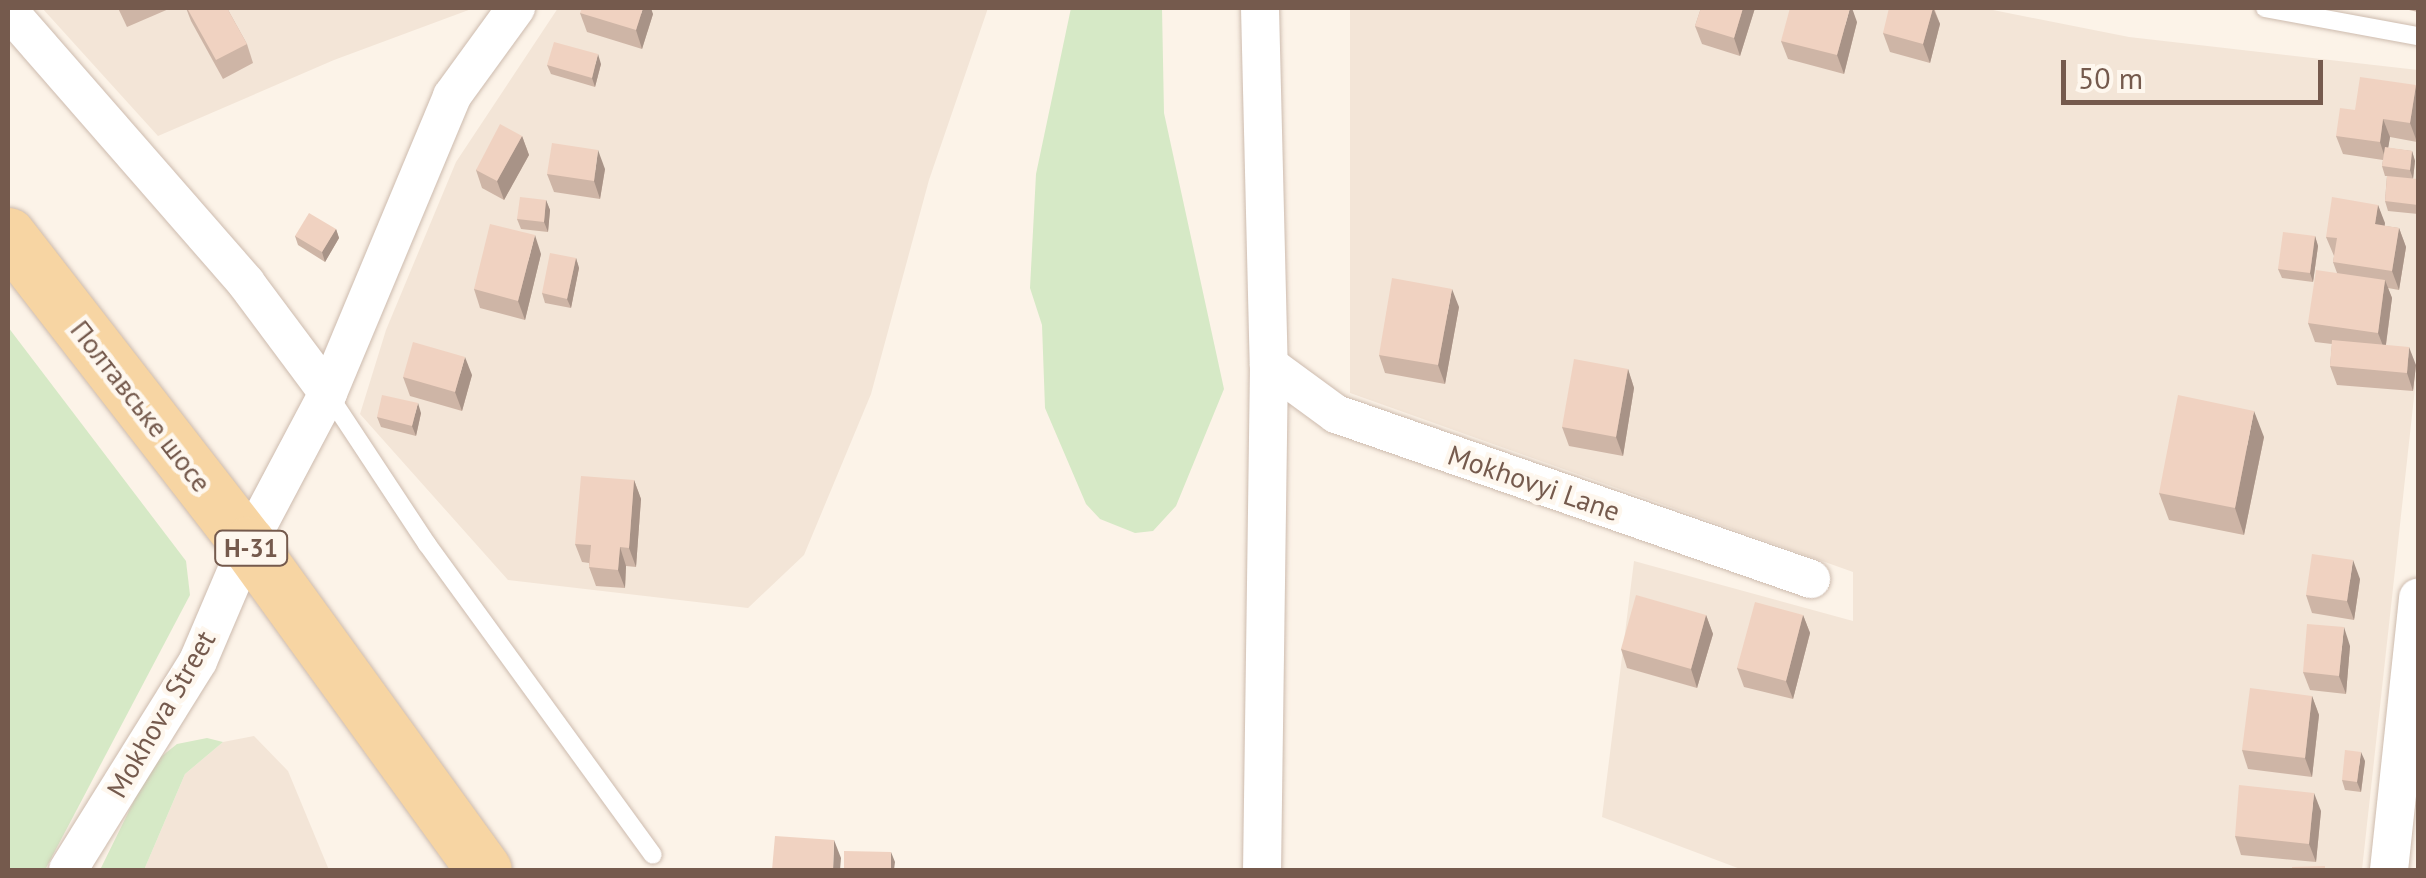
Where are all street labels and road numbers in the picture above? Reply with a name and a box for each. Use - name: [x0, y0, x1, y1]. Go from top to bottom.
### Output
- street label: Полтавське шосе: [64, 313, 218, 499]
- street label: Mokhovyi Lane: [1444, 438, 1624, 528]
- road number: Н-31: [214, 528, 288, 568]
- street label: Mokhova Street: [100, 625, 222, 803]

